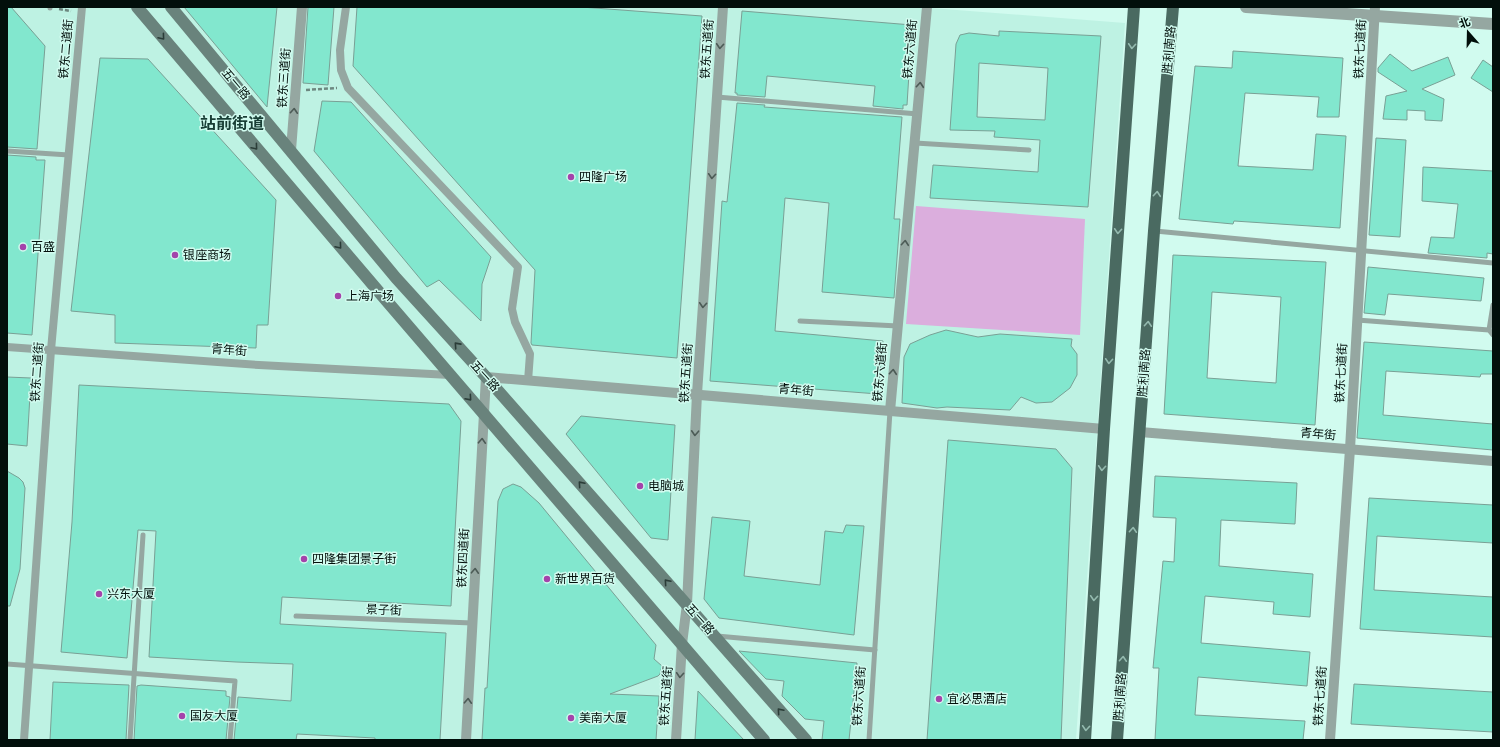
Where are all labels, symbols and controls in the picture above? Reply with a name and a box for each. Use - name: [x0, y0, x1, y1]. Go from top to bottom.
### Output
- north arrow: [1448, 12, 1488, 52]
- text: 北: [1457, 14, 1472, 32]
- street label: 铁东二道街: [55, 18, 77, 80]
- street label: 铁东六道街: [899, 18, 921, 80]
- street label: 铁东五道街: [697, 19, 717, 79]
- street label: 铁东七道街: [1350, 19, 1370, 79]
- street label: 胜利南路: [1159, 25, 1179, 75]
- one-way arrow: [158, 32, 165, 39]
- one-way arrow: [716, 43, 725, 49]
- one-way arrow: [1127, 43, 1136, 49]
- street label: 铁东三道街: [274, 48, 294, 108]
- street label: 五一路: [218, 65, 254, 103]
- one-way arrow: [916, 82, 925, 88]
- one-way arrow: [290, 108, 299, 114]
- district label: 站前街道: [200, 113, 264, 135]
- one-way arrow: [251, 142, 258, 149]
- place label: 四隆广场: [579, 169, 627, 185]
- marker: 四隆广场: [566, 172, 576, 182]
- one-way arrow: [707, 173, 716, 179]
- one-way arrow: [1153, 191, 1162, 197]
- one-way arrow: [1114, 228, 1123, 234]
- place label: 百盛: [31, 239, 55, 255]
- one-way arrow: [901, 240, 910, 246]
- one-way arrow: [335, 241, 342, 249]
- marker: 百盛: [18, 242, 28, 252]
- place label: 银座商场: [183, 247, 231, 263]
- marker: 银座商场: [170, 250, 180, 260]
- place label: 上海广场: [346, 288, 394, 304]
- marker: 上海广场: [333, 291, 343, 301]
- one-way arrow: [699, 302, 708, 308]
- one-way arrow: [1143, 321, 1152, 327]
- street label: 青年街: [210, 341, 248, 359]
- street label: 铁东六道街: [869, 341, 891, 403]
- street label: 铁东二道街: [27, 342, 47, 402]
- one-way arrow: [454, 342, 462, 350]
- street label: 铁东五道街: [676, 343, 696, 403]
- street label: 铁东七道街: [1331, 343, 1351, 403]
- street label: 胜利南路: [1134, 348, 1154, 398]
- street label: 五一路: [467, 357, 503, 395]
- one-way arrow: [1105, 358, 1114, 364]
- one-way arrow: [889, 369, 898, 375]
- street label: 青年街: [777, 380, 815, 400]
- one-way arrow: [465, 393, 472, 400]
- street label: 青年街: [1299, 424, 1337, 444]
- one-way arrow: [691, 430, 700, 436]
- one-way arrow: [478, 438, 486, 444]
- one-way arrow: [1098, 465, 1106, 471]
- place label: 电脑城: [648, 478, 684, 494]
- marker: 电脑城: [635, 481, 645, 491]
- one-way arrow: [578, 482, 585, 489]
- one-way arrow: [1128, 527, 1137, 533]
- street label: 铁东四道街: [453, 528, 473, 588]
- place label: 四隆集团景子街: [312, 551, 396, 567]
- marker: 四隆集团景子街: [299, 554, 309, 564]
- one-way arrow: [471, 568, 479, 574]
- place label: 新世界百货: [555, 571, 615, 587]
- marker: 新世界百货: [542, 574, 552, 584]
- one-way arrow: [664, 579, 671, 587]
- place label: 兴东大厦: [107, 586, 155, 602]
- marker: 兴东大厦: [94, 589, 104, 599]
- one-way arrow: [1090, 595, 1098, 601]
- street label: 五一路: [682, 600, 718, 638]
- street label: 景子街: [366, 601, 402, 619]
- one-way arrow: [1118, 656, 1127, 662]
- street label: 铁东五道街: [656, 666, 676, 726]
- street label: 铁东六道街: [849, 666, 869, 726]
- street label: 铁东七道街: [1310, 666, 1330, 726]
- one-way arrow: [676, 672, 684, 678]
- street label: 胜利南路: [1110, 672, 1130, 722]
- place label: 宜必思酒店: [947, 691, 1007, 707]
- marker: 宜必思酒店: [934, 694, 944, 704]
- one-way arrow: [464, 698, 472, 704]
- place label: 国友大厦: [190, 708, 238, 724]
- one-way arrow: [778, 708, 785, 715]
- place label: 美南大厦: [579, 710, 627, 726]
- marker: 国友大厦: [177, 711, 187, 721]
- marker: 美南大厦: [566, 713, 576, 723]
- one-way arrow: [1082, 725, 1091, 731]

